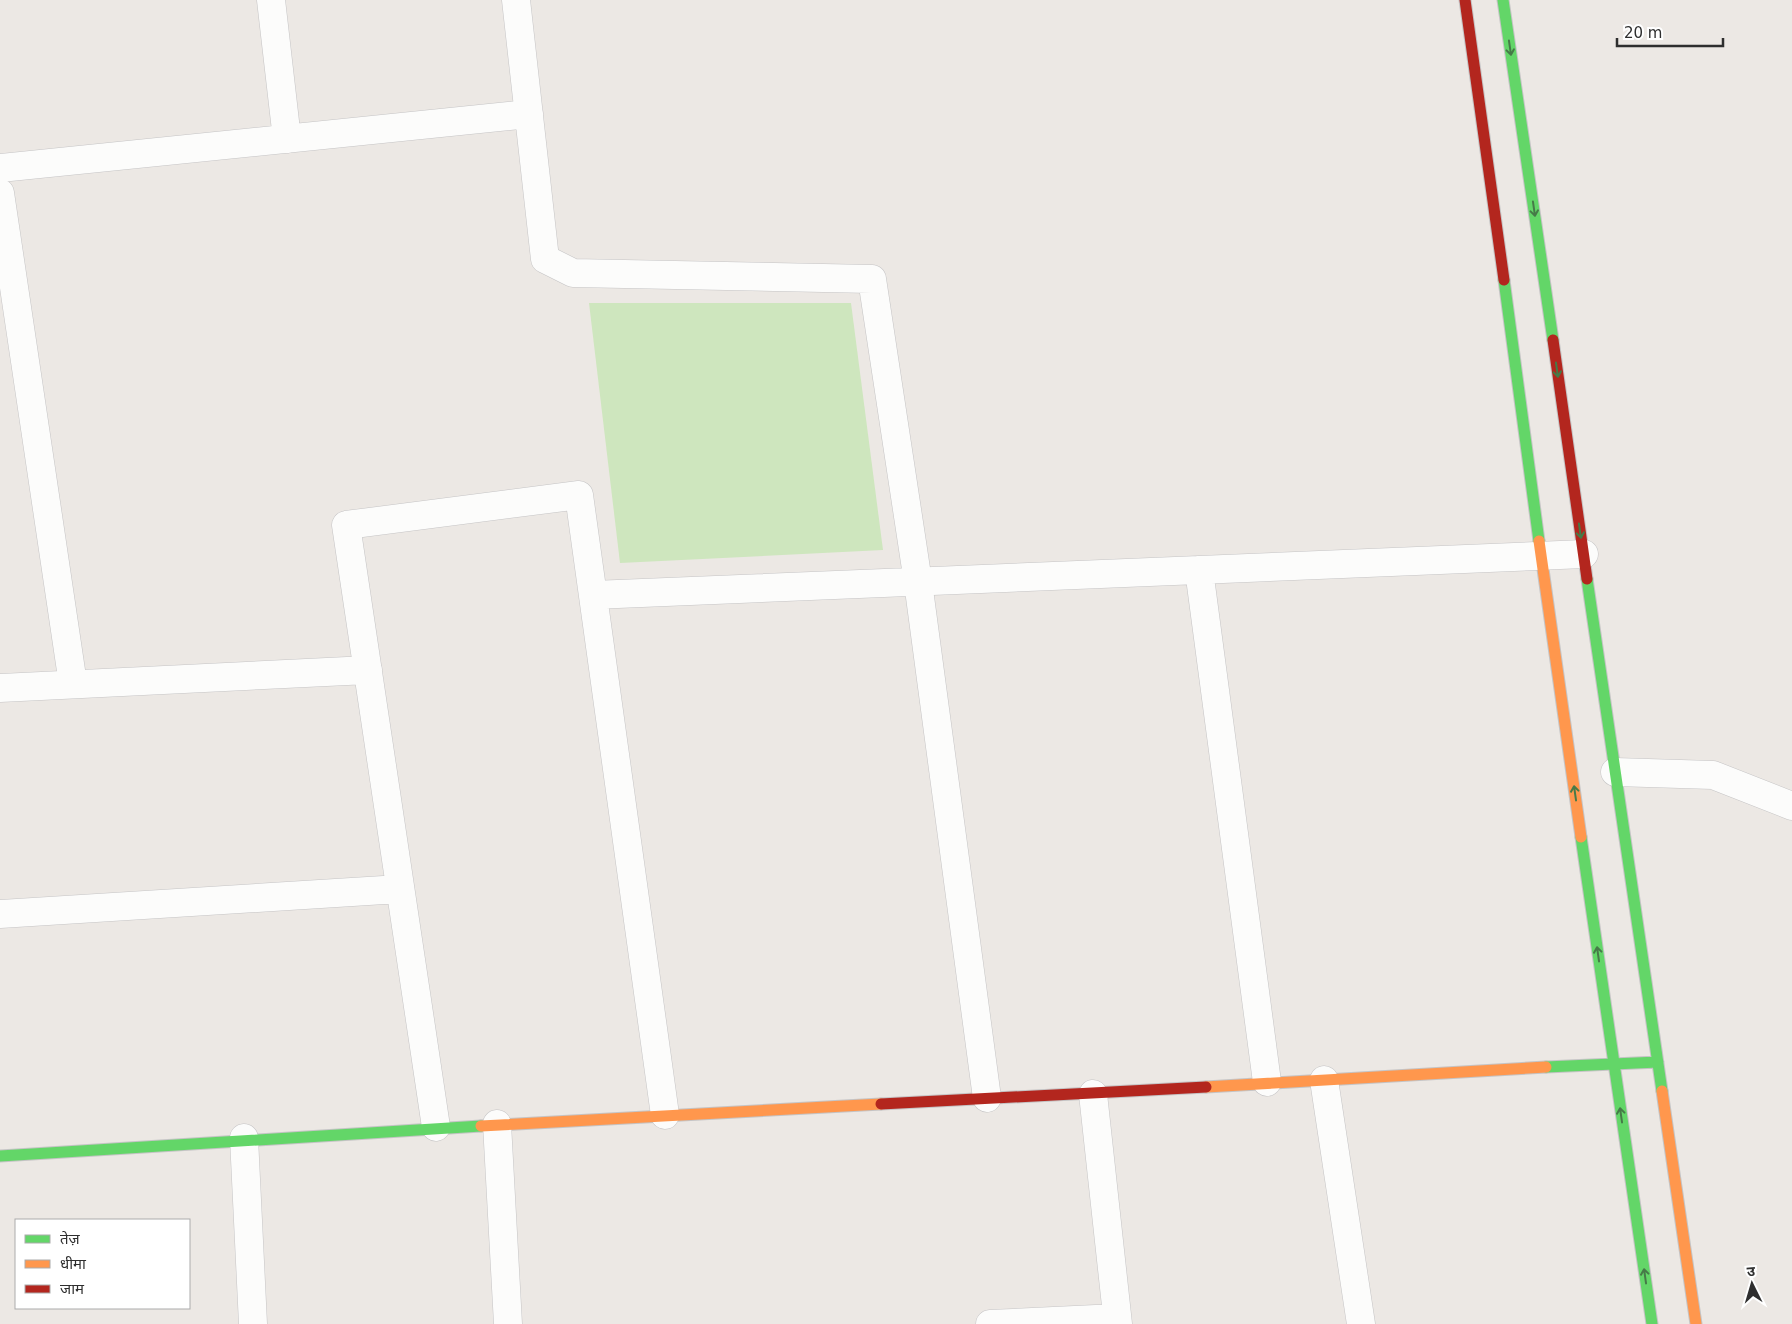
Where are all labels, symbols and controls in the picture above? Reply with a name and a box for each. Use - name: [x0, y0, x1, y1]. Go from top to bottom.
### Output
- scale bar: [1617, 15, 1723, 47]
- text: 20 m: [1624, 24, 1662, 42]
- one-way arrow: [1506, 40, 1516, 56]
- one-way arrow: [1529, 201, 1539, 217]
- one-way arrow: [1552, 362, 1562, 378]
- one-way arrow: [1576, 522, 1586, 538]
- one-way arrow: [1569, 786, 1579, 802]
- one-way arrow: [1593, 946, 1603, 962]
- one-way arrow: [1616, 1107, 1626, 1123]
- legend: [15, 1219, 190, 1309]
- text: तेज़: [60, 1230, 81, 1248]
- text: धीमा: [60, 1255, 87, 1273]
- north arrow: [1727, 1259, 1777, 1309]
- text: उ: [1746, 1263, 1756, 1279]
- one-way arrow: [1640, 1268, 1650, 1284]
- text: जाम: [60, 1280, 85, 1298]

